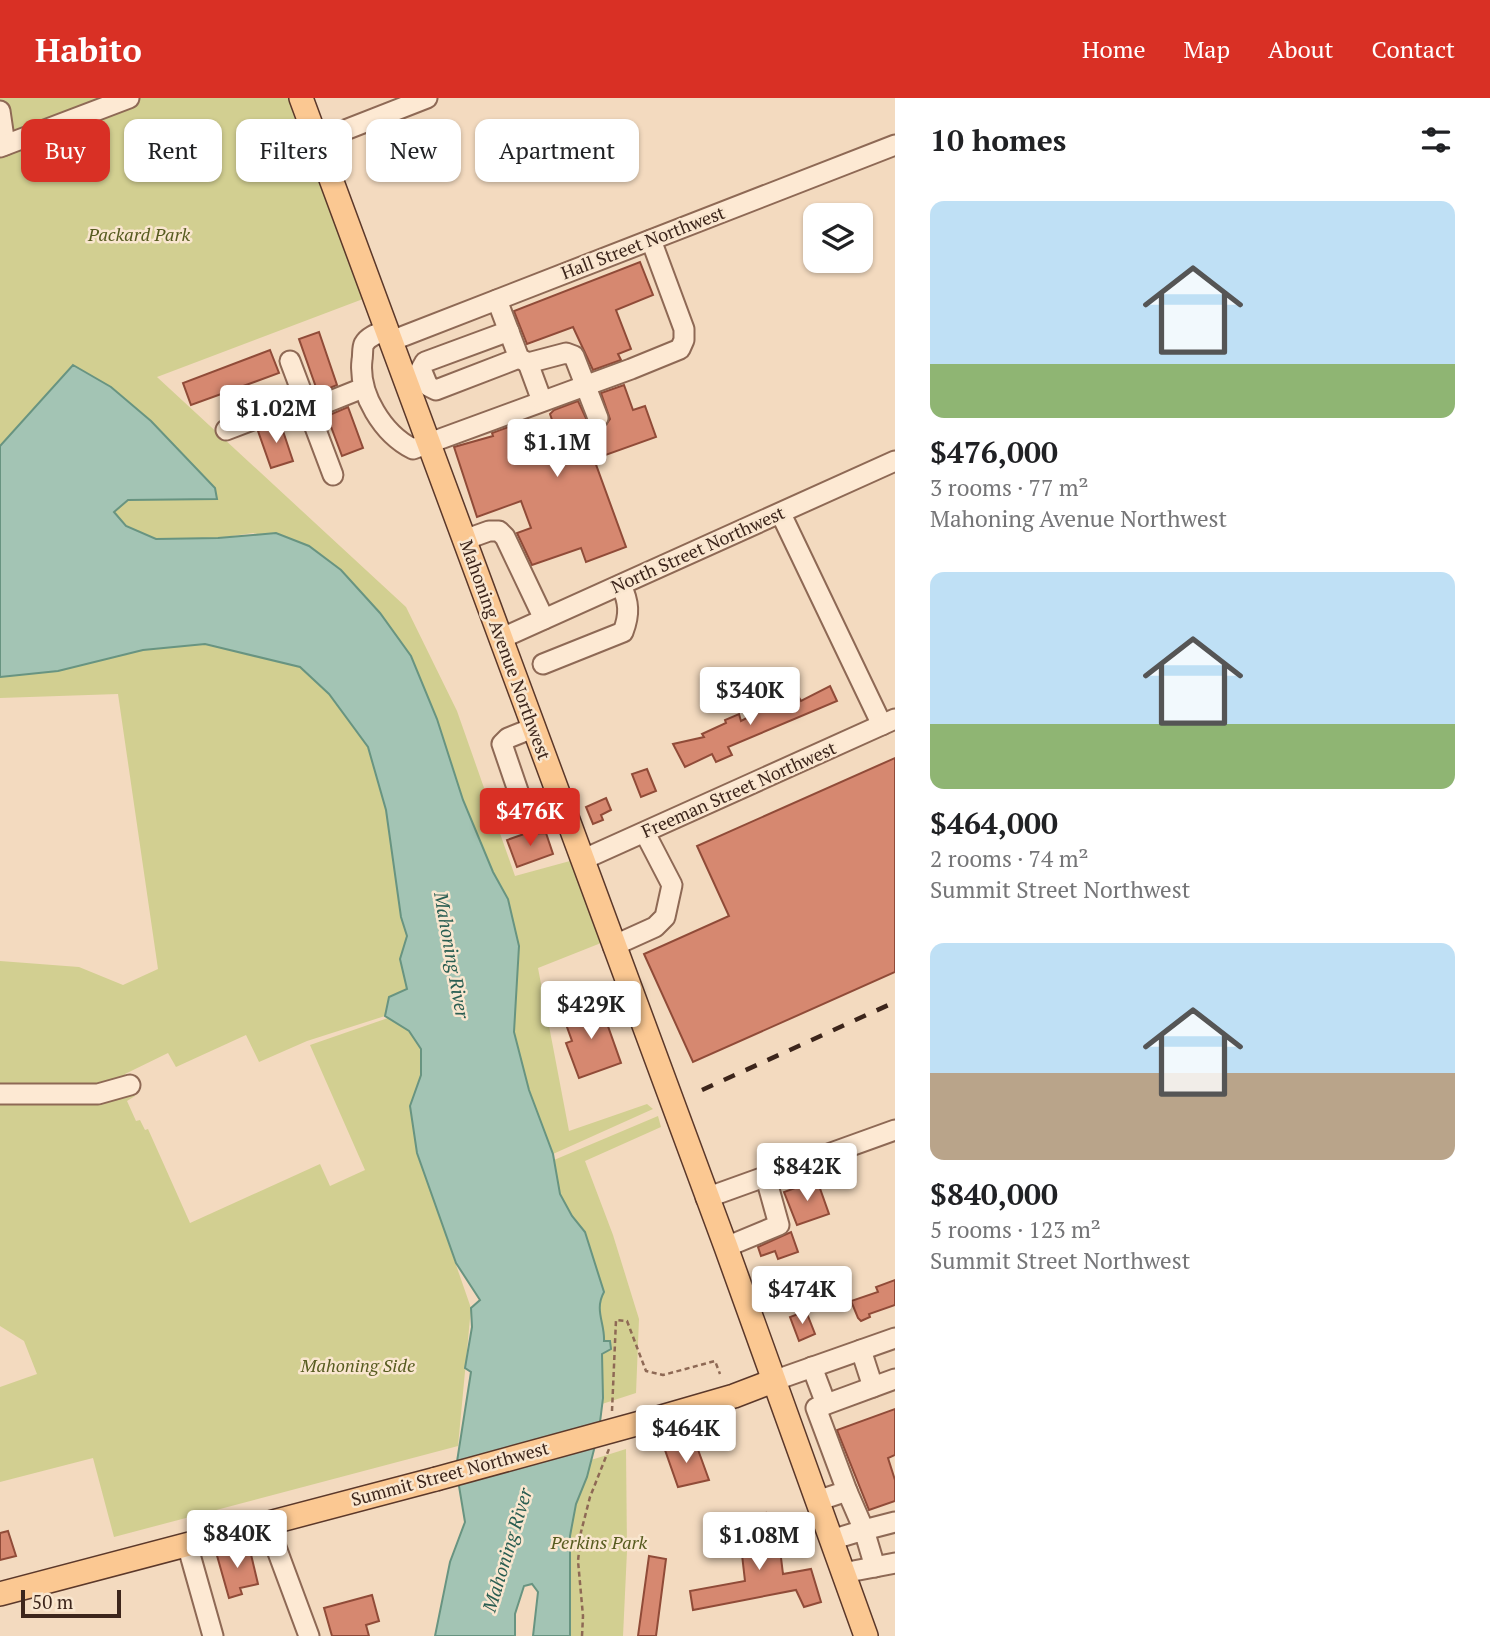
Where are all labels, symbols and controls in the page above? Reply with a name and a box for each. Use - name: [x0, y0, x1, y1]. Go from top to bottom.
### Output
- text: Habito: [35, 28, 142, 71]
- text: Home: [1082, 33, 1146, 65]
- text: Map: [1184, 33, 1230, 65]
- text: About: [1268, 33, 1334, 65]
- text: Contact: [1372, 33, 1455, 65]
- chip: Buy: [21, 119, 110, 182]
- chip: Rent: [124, 119, 222, 182]
- chip: Filters: [236, 119, 352, 182]
- chip: New: [366, 119, 461, 182]
- chip: Apartment: [475, 119, 639, 182]
- text: 10 homes: [930, 120, 1066, 160]
- icon: filters: [1417, 121, 1455, 159]
- street label: Hall Street Northwest: [557, 200, 728, 284]
- map controls: [803, 203, 873, 273]
- button: layers: [803, 203, 873, 273]
- park label: Packard Park: [87, 222, 190, 246]
- icon: home: [1130, 247, 1256, 373]
- pin: $1.02M: [219, 386, 333, 445]
- text: $1.02M: [236, 392, 316, 423]
- pin: $1.1M: [508, 420, 606, 479]
- text: $1.1M: [523, 426, 591, 457]
- text: $476,000: [930, 432, 1058, 472]
- text: 3 rooms · 77 m²: [930, 472, 1089, 503]
- street label: North Street Northwest: [607, 500, 789, 598]
- text: Mahoning Avenue Northwest: [930, 503, 1227, 534]
- street label: Mahoning Avenue Northwest: [455, 536, 557, 763]
- icon: home: [1130, 618, 1256, 744]
- pin: $340K: [701, 668, 799, 727]
- text: $340K: [716, 674, 784, 705]
- street label: Freeman Street Northwest: [638, 735, 840, 843]
- pin: $476K: [481, 788, 579, 848]
- text: $476K: [496, 795, 564, 826]
- text: $464,000: [930, 803, 1058, 843]
- text: 2 rooms · 74 m²: [930, 843, 1089, 874]
- text: Summit Street Northwest: [930, 874, 1190, 905]
- water label: Mahoning River: [429, 889, 476, 1021]
- pin: $429K: [542, 982, 640, 1041]
- text: $429K: [557, 988, 625, 1019]
- icon: home: [1130, 989, 1256, 1115]
- pin: $842K: [758, 1144, 856, 1203]
- text: $842K: [773, 1150, 841, 1181]
- text: $840,000: [930, 1174, 1058, 1214]
- text: 5 rooms · 123 m²: [930, 1214, 1101, 1245]
- text: Summit Street Northwest: [930, 1245, 1190, 1276]
- pin: $474K: [753, 1266, 851, 1326]
- text: $474K: [768, 1273, 836, 1304]
- park label: Mahoning Side: [300, 1353, 415, 1377]
- pin: $464K: [637, 1406, 735, 1465]
- text: $464K: [652, 1412, 720, 1443]
- street label: Summit Street Northwest: [348, 1435, 551, 1511]
- water label: Mahoning River: [476, 1484, 537, 1616]
- pin: $840K: [188, 1510, 286, 1570]
- pin: $1.08M: [702, 1512, 816, 1572]
- text: $840K: [203, 1517, 271, 1548]
- text: $1.08M: [719, 1519, 799, 1550]
- park label: Perkins Park: [550, 1530, 648, 1554]
- scale bar: [21, 1587, 121, 1619]
- text: 50 m: [32, 1589, 73, 1614]

